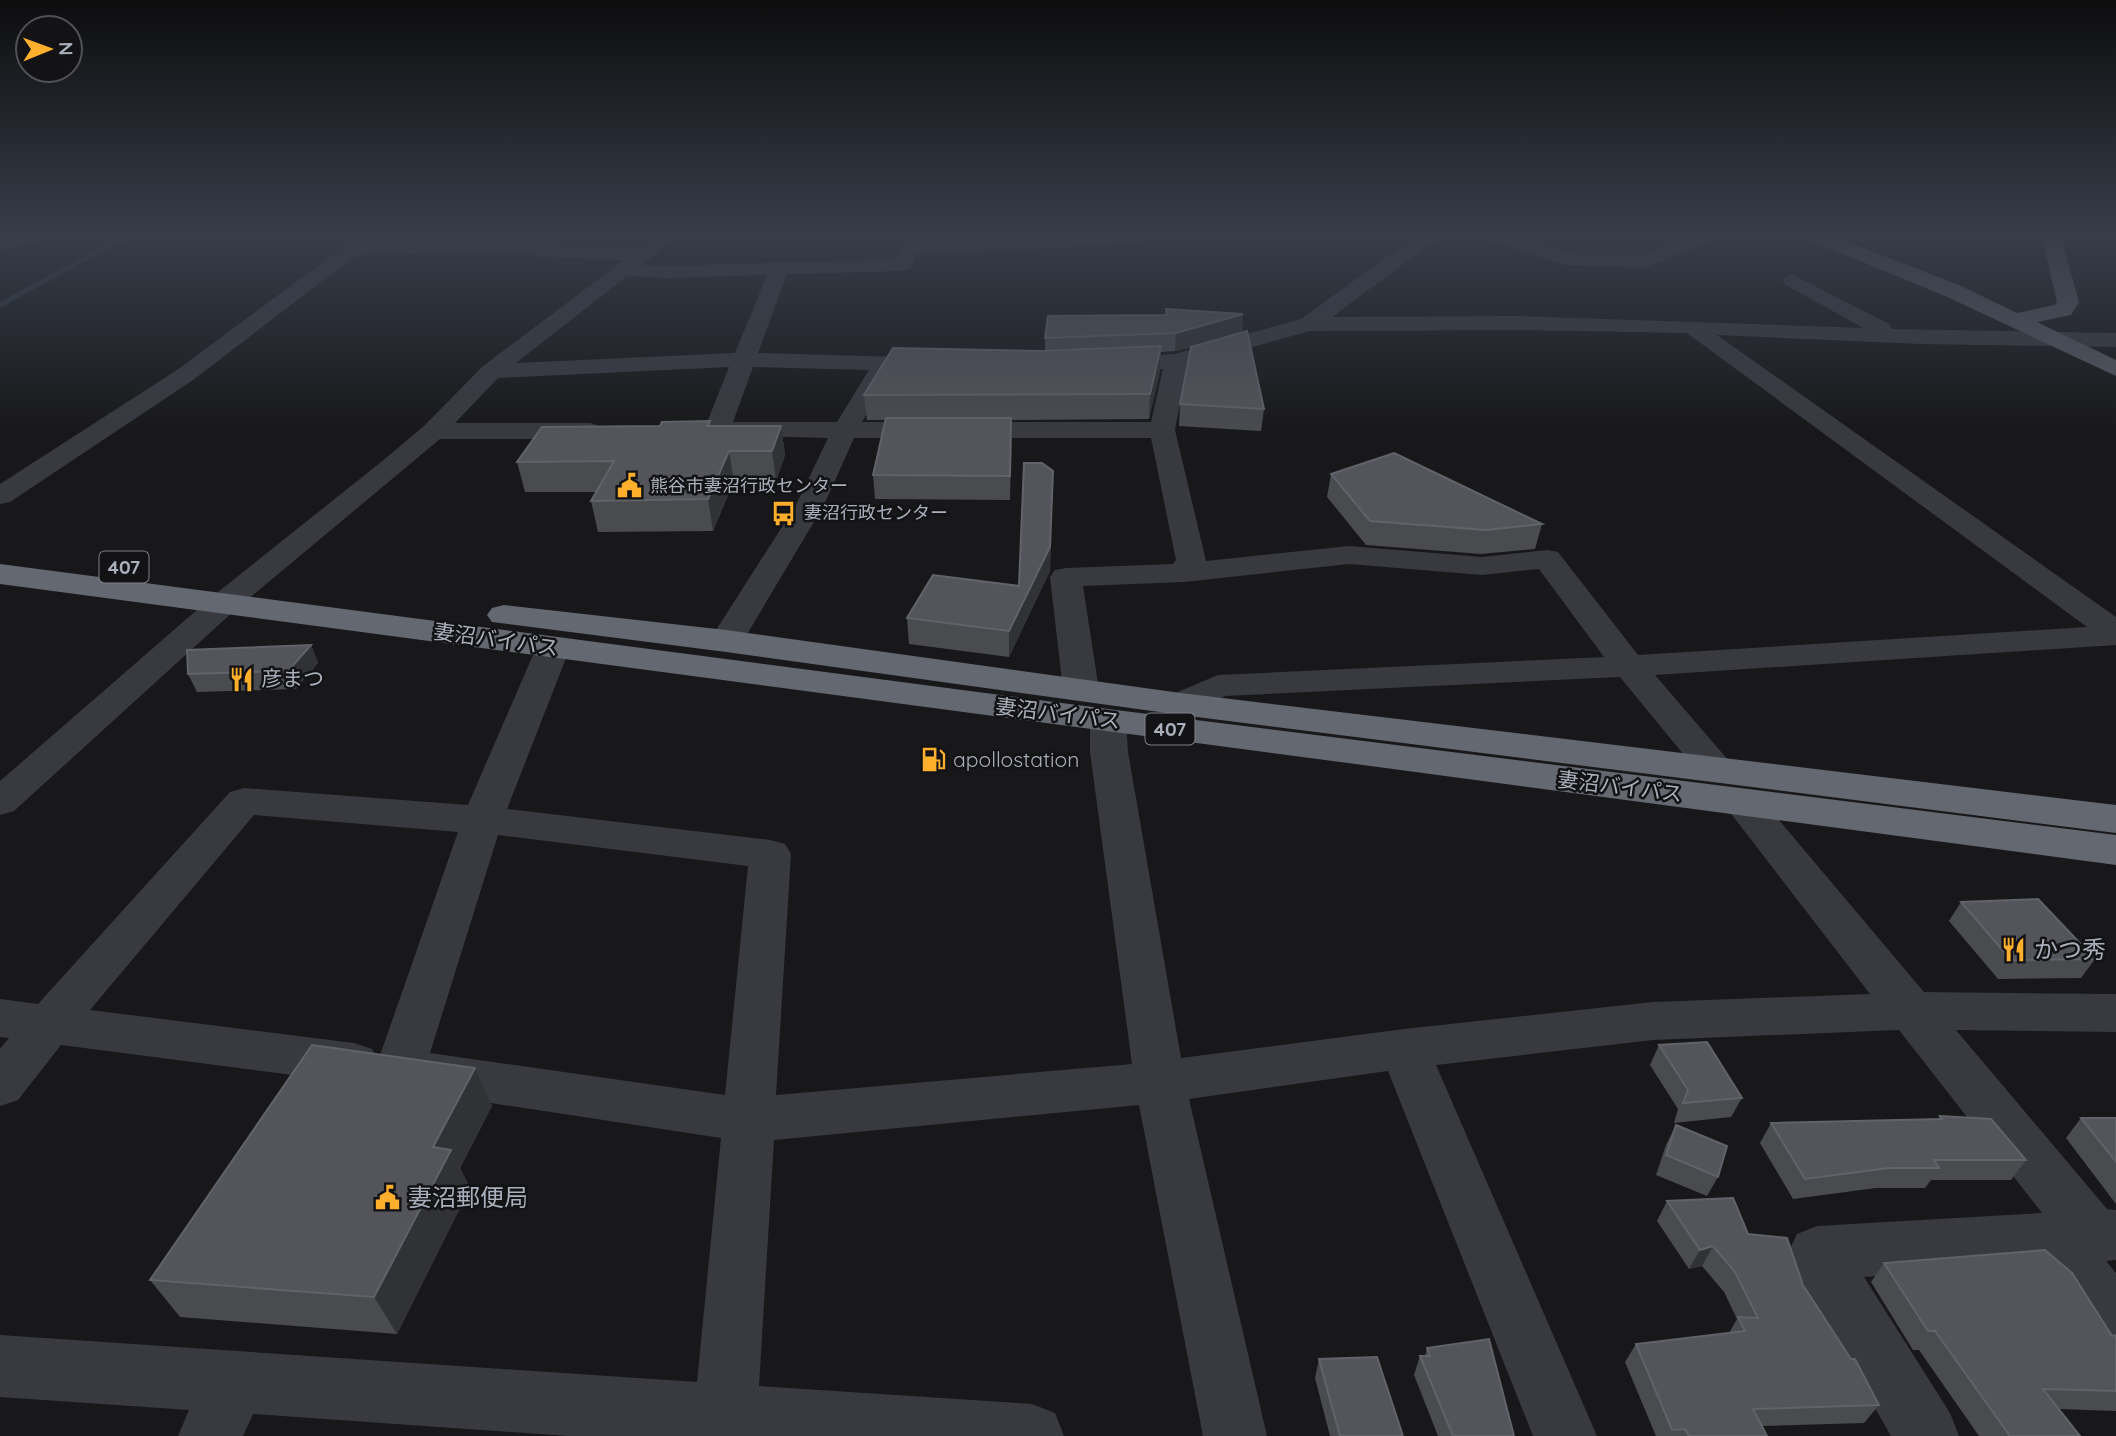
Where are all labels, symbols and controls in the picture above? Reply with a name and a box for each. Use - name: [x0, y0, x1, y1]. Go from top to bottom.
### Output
- north arrow: [14, 14, 84, 84]
- text: N: [54, 42, 78, 56]
- public building icon: 熊谷市妻沼行政センター: [616, 472, 644, 500]
- place label: 熊谷市妻沼行政センター: [650, 474, 848, 497]
- bus stop icon: 妻沼行政センター: [770, 499, 798, 527]
- place label: 妻沼行政センター: [804, 501, 948, 524]
- road number: 407: [100, 552, 148, 582]
- street label: 妻沼バイパス: [432, 617, 560, 661]
- restaurant icon: 彦まつ: [227, 665, 255, 693]
- place label: 彦まつ: [261, 665, 324, 691]
- street label: 妻沼バイパス: [994, 692, 1122, 734]
- road number: 407: [1146, 714, 1194, 744]
- fuel station icon: apollostation: [919, 746, 947, 774]
- place label: apollostation: [953, 746, 1079, 772]
- street label: 妻沼バイパス: [1556, 765, 1684, 807]
- place label: かつ秀: [2034, 934, 2106, 964]
- restaurant icon: かつ秀: [2000, 936, 2028, 964]
- place label: 妻沼郵便局: [408, 1182, 528, 1212]
- public building icon: 妻沼郵便局: [374, 1184, 402, 1212]

